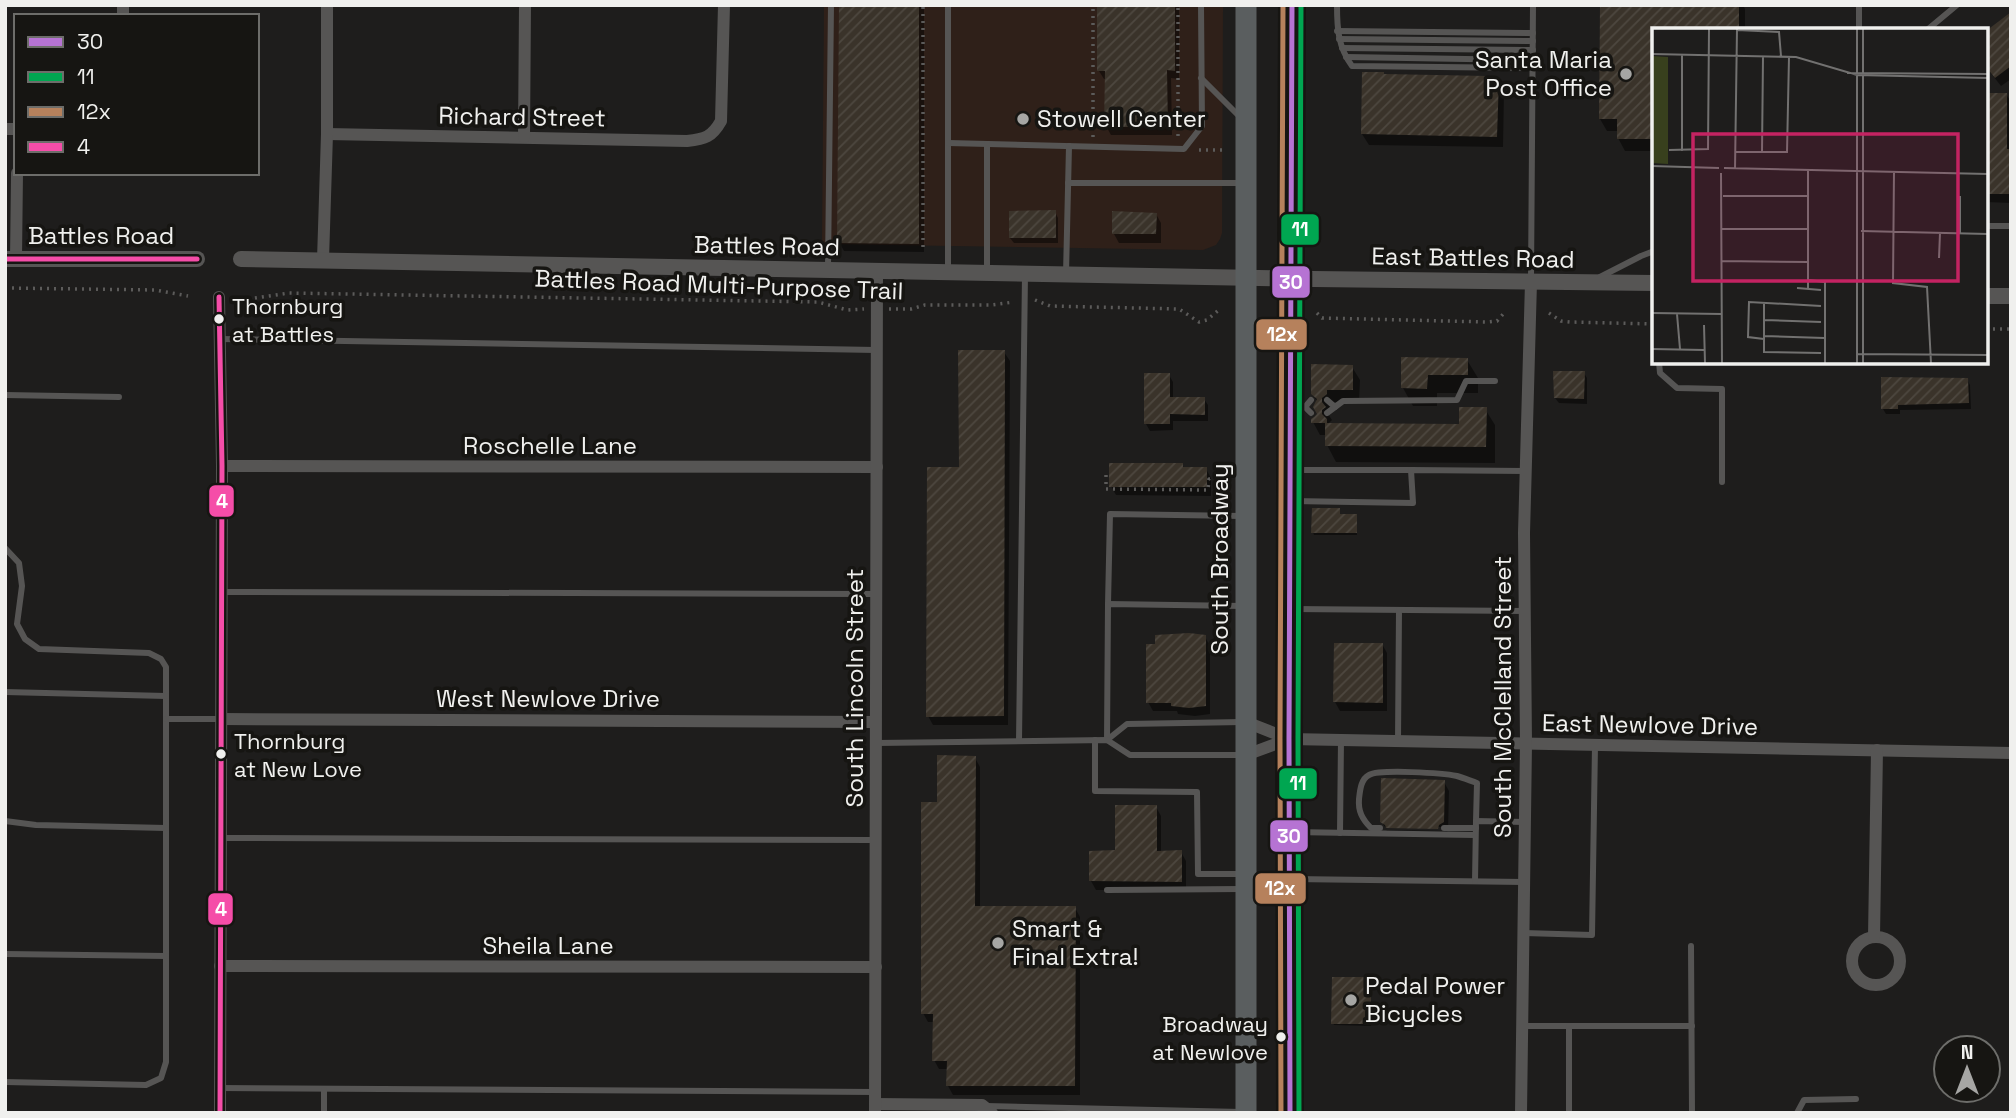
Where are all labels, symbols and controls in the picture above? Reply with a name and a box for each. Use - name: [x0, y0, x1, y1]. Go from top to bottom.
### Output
- legend: [14, 14, 259, 175]
- text: 30: [77, 28, 103, 55]
- inset map: [1652, 28, 1988, 364]
- place label: Santa Maria Post Office: [1475, 44, 1612, 103]
- text: 11: [77, 63, 95, 90]
- marker: Santa Maria Post Office: [1618, 66, 1634, 82]
- text: 12x: [77, 98, 111, 125]
- street label: Richard Street: [438, 100, 606, 133]
- place label: Stowell Center: [1037, 103, 1206, 134]
- marker: Stowell Center: [1015, 111, 1031, 127]
- text: 4: [77, 133, 90, 160]
- line badge: 11: [1280, 213, 1320, 246]
- text: 11: [1291, 217, 1309, 242]
- street label: Battles Road: [28, 220, 174, 251]
- street label: Battles Road: [694, 229, 840, 262]
- street label: East Battles Road: [1371, 240, 1575, 275]
- street label: Battles Road Multi-Purpose Trail: [534, 263, 904, 306]
- line badge: 30: [1271, 265, 1311, 299]
- text: 30: [1279, 270, 1303, 295]
- place label: Thornburg at Battles: [232, 292, 343, 348]
- marker: Thornburg at Battles: [212, 312, 226, 326]
- line badge: 12x: [1255, 318, 1308, 351]
- text: 12x: [1266, 322, 1298, 347]
- street label: Roschelle Lane: [463, 430, 637, 461]
- street label: South Broadway: [1204, 463, 1235, 655]
- line badge: 4: [208, 484, 235, 518]
- text: 4: [216, 489, 228, 514]
- street label: South McClelland Street: [1487, 556, 1518, 838]
- street label: South Lincoln Street: [839, 568, 870, 808]
- street label: West Newlove Drive: [436, 683, 660, 714]
- street label: East Newlove Drive: [1542, 707, 1759, 742]
- place label: Thornburg at New Love: [234, 727, 362, 783]
- marker: Thornburg at New Love: [214, 747, 228, 761]
- line badge: 11: [1278, 767, 1318, 800]
- text: 11: [1289, 771, 1307, 796]
- line badge: 30: [1269, 819, 1309, 853]
- text: 30: [1277, 824, 1301, 849]
- line badge: 12x: [1254, 872, 1307, 905]
- text: 12x: [1264, 876, 1296, 901]
- line badge: 4: [207, 892, 234, 926]
- text: 4: [215, 897, 227, 922]
- place label: Smart & Final Extra!: [1012, 913, 1139, 972]
- street label: Sheila Lane: [482, 930, 614, 961]
- marker: Smart & Final Extra!: [990, 935, 1006, 951]
- place label: Pedal Power Bicycles: [1365, 970, 1505, 1029]
- marker: Pedal Power Bicycles: [1343, 992, 1359, 1008]
- place label: Broadway at Newlove: [1152, 1010, 1268, 1066]
- marker: Broadway at Newlove: [1274, 1030, 1288, 1044]
- north arrow: [1932, 1034, 2002, 1104]
- text: N: [1961, 1040, 1973, 1065]

